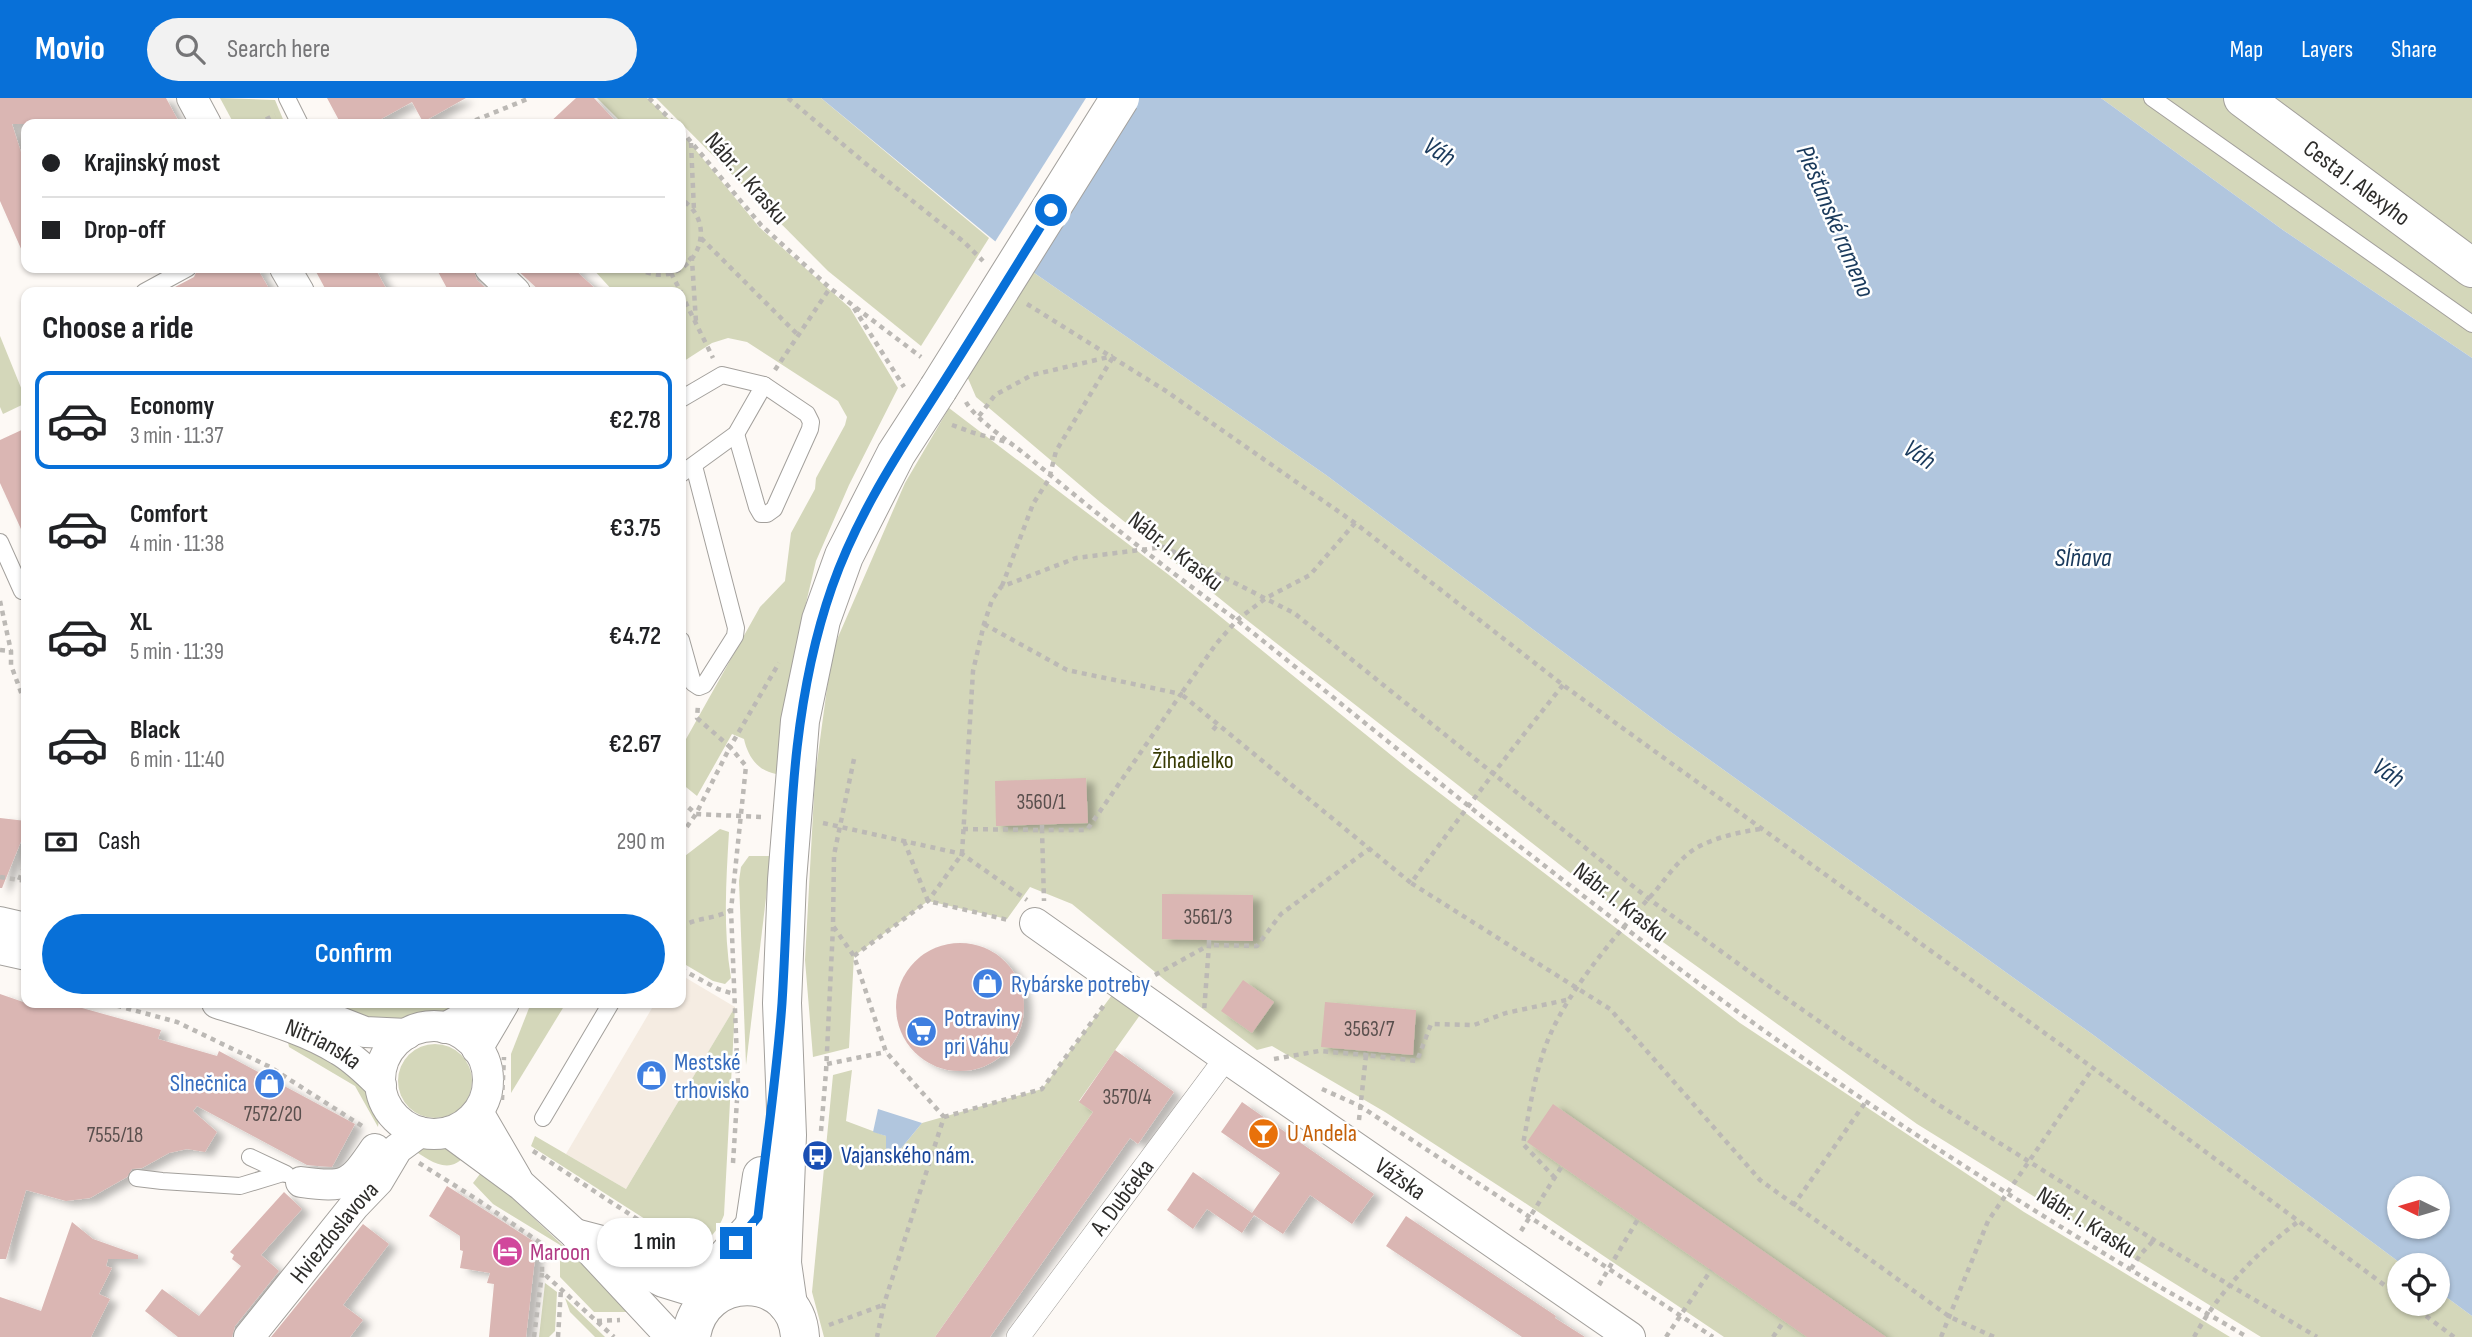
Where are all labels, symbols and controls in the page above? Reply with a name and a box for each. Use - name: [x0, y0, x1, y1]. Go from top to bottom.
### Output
- search box: [147, 18, 637, 81]
- text: Movio: [35, 29, 105, 69]
- icon: search: [171, 30, 209, 68]
- text: Search here: [227, 34, 330, 65]
- text: Map: [2230, 35, 2263, 64]
- text: Layers: [2301, 35, 2353, 64]
- text: Share: [2391, 35, 2437, 64]
- street label: Nábr. I. Krasku: [699, 126, 795, 230]
- water label: Váh: [1417, 131, 1461, 174]
- street label: Cesta J. Alexyho: [2297, 134, 2416, 232]
- water label: Piešťanské rameno: [1789, 141, 1881, 303]
- text: Krajinský most: [84, 148, 220, 179]
- route start: [1035, 194, 1067, 226]
- text: Drop-off: [84, 215, 165, 246]
- text: Choose a ride: [42, 309, 194, 348]
- icon: car: [46, 389, 109, 452]
- text: Economy: [130, 391, 214, 422]
- text: €2.78: [609, 405, 661, 436]
- text: 3 min · 11:37: [130, 422, 223, 450]
- water label: Váh: [1897, 433, 1941, 477]
- icon: car: [46, 497, 109, 560]
- text: Comfort: [130, 499, 208, 530]
- street label: Nábr. I. Krasku: [1122, 505, 1229, 598]
- text: €3.75: [609, 513, 661, 544]
- text: 4 min · 11:38: [130, 530, 224, 558]
- water label: Sĺňava: [2054, 543, 2112, 574]
- icon: car: [46, 605, 109, 668]
- text: XL: [130, 607, 152, 638]
- text: €4.72: [609, 621, 661, 652]
- text: 5 min · 11:39: [130, 638, 224, 666]
- icon: car: [46, 713, 109, 776]
- text: Black: [130, 715, 180, 746]
- text: €2.67: [609, 729, 661, 760]
- text: 6 min · 11:40: [130, 746, 225, 774]
- park label: Žihadielko: [1152, 746, 1234, 775]
- water label: Váh: [2366, 751, 2410, 795]
- house number: 3560/1: [1016, 790, 1066, 815]
- icon: cash: [42, 823, 80, 861]
- text: Cash: [98, 826, 141, 857]
- text: 290 m: [617, 828, 665, 856]
- street label: Nábr. I. Krasku: [1567, 856, 1674, 949]
- house number: 3561/3: [1183, 905, 1233, 930]
- button: Confirm: [42, 914, 665, 994]
- shop icon: Rybárske potreby: [971, 967, 1005, 1001]
- place label: Rybárske potreby: [1011, 970, 1150, 999]
- place label: Potraviny pri Váhu: [944, 1004, 1020, 1061]
- street label: Nitrianska: [281, 1012, 367, 1076]
- supermarket icon: Potraviny pri Váhu: [904, 1015, 938, 1049]
- house number: 3563/7: [1344, 1017, 1395, 1042]
- place label: Mestské trhovisko: [674, 1048, 749, 1105]
- shop icon: Mestské trhovisko: [634, 1059, 668, 1093]
- shop icon: Slnečnica: [253, 1066, 287, 1100]
- place label: Slnečnica: [170, 1069, 247, 1098]
- house number: 3570/4: [1103, 1085, 1152, 1110]
- house number: 7572/20: [244, 1102, 302, 1127]
- bar icon: U Andela: [1247, 1116, 1281, 1150]
- place label: U Andela: [1287, 1119, 1357, 1148]
- house number: 7555/18: [87, 1123, 143, 1148]
- bus stop icon: Vajanského nám.: [801, 1138, 835, 1172]
- place label: Vajanského nám.: [841, 1141, 975, 1170]
- street label: Vážska: [1369, 1151, 1431, 1206]
- street label: A. Dubčeka: [1084, 1153, 1161, 1242]
- street label: Hviezdoslavova: [284, 1176, 385, 1289]
- north arrow: [2387, 1176, 2450, 1239]
- map controls: [2387, 1176, 2450, 1316]
- street label: Nábr. I. Krasku: [2031, 1180, 2142, 1265]
- callout: 1 min: [596, 1218, 712, 1268]
- route end: [720, 1227, 752, 1259]
- text: 1 min: [634, 1228, 676, 1256]
- hotel icon: Maroon: [490, 1235, 524, 1269]
- place label: Maroon: [530, 1238, 590, 1267]
- button: locate: [2387, 1253, 2450, 1316]

